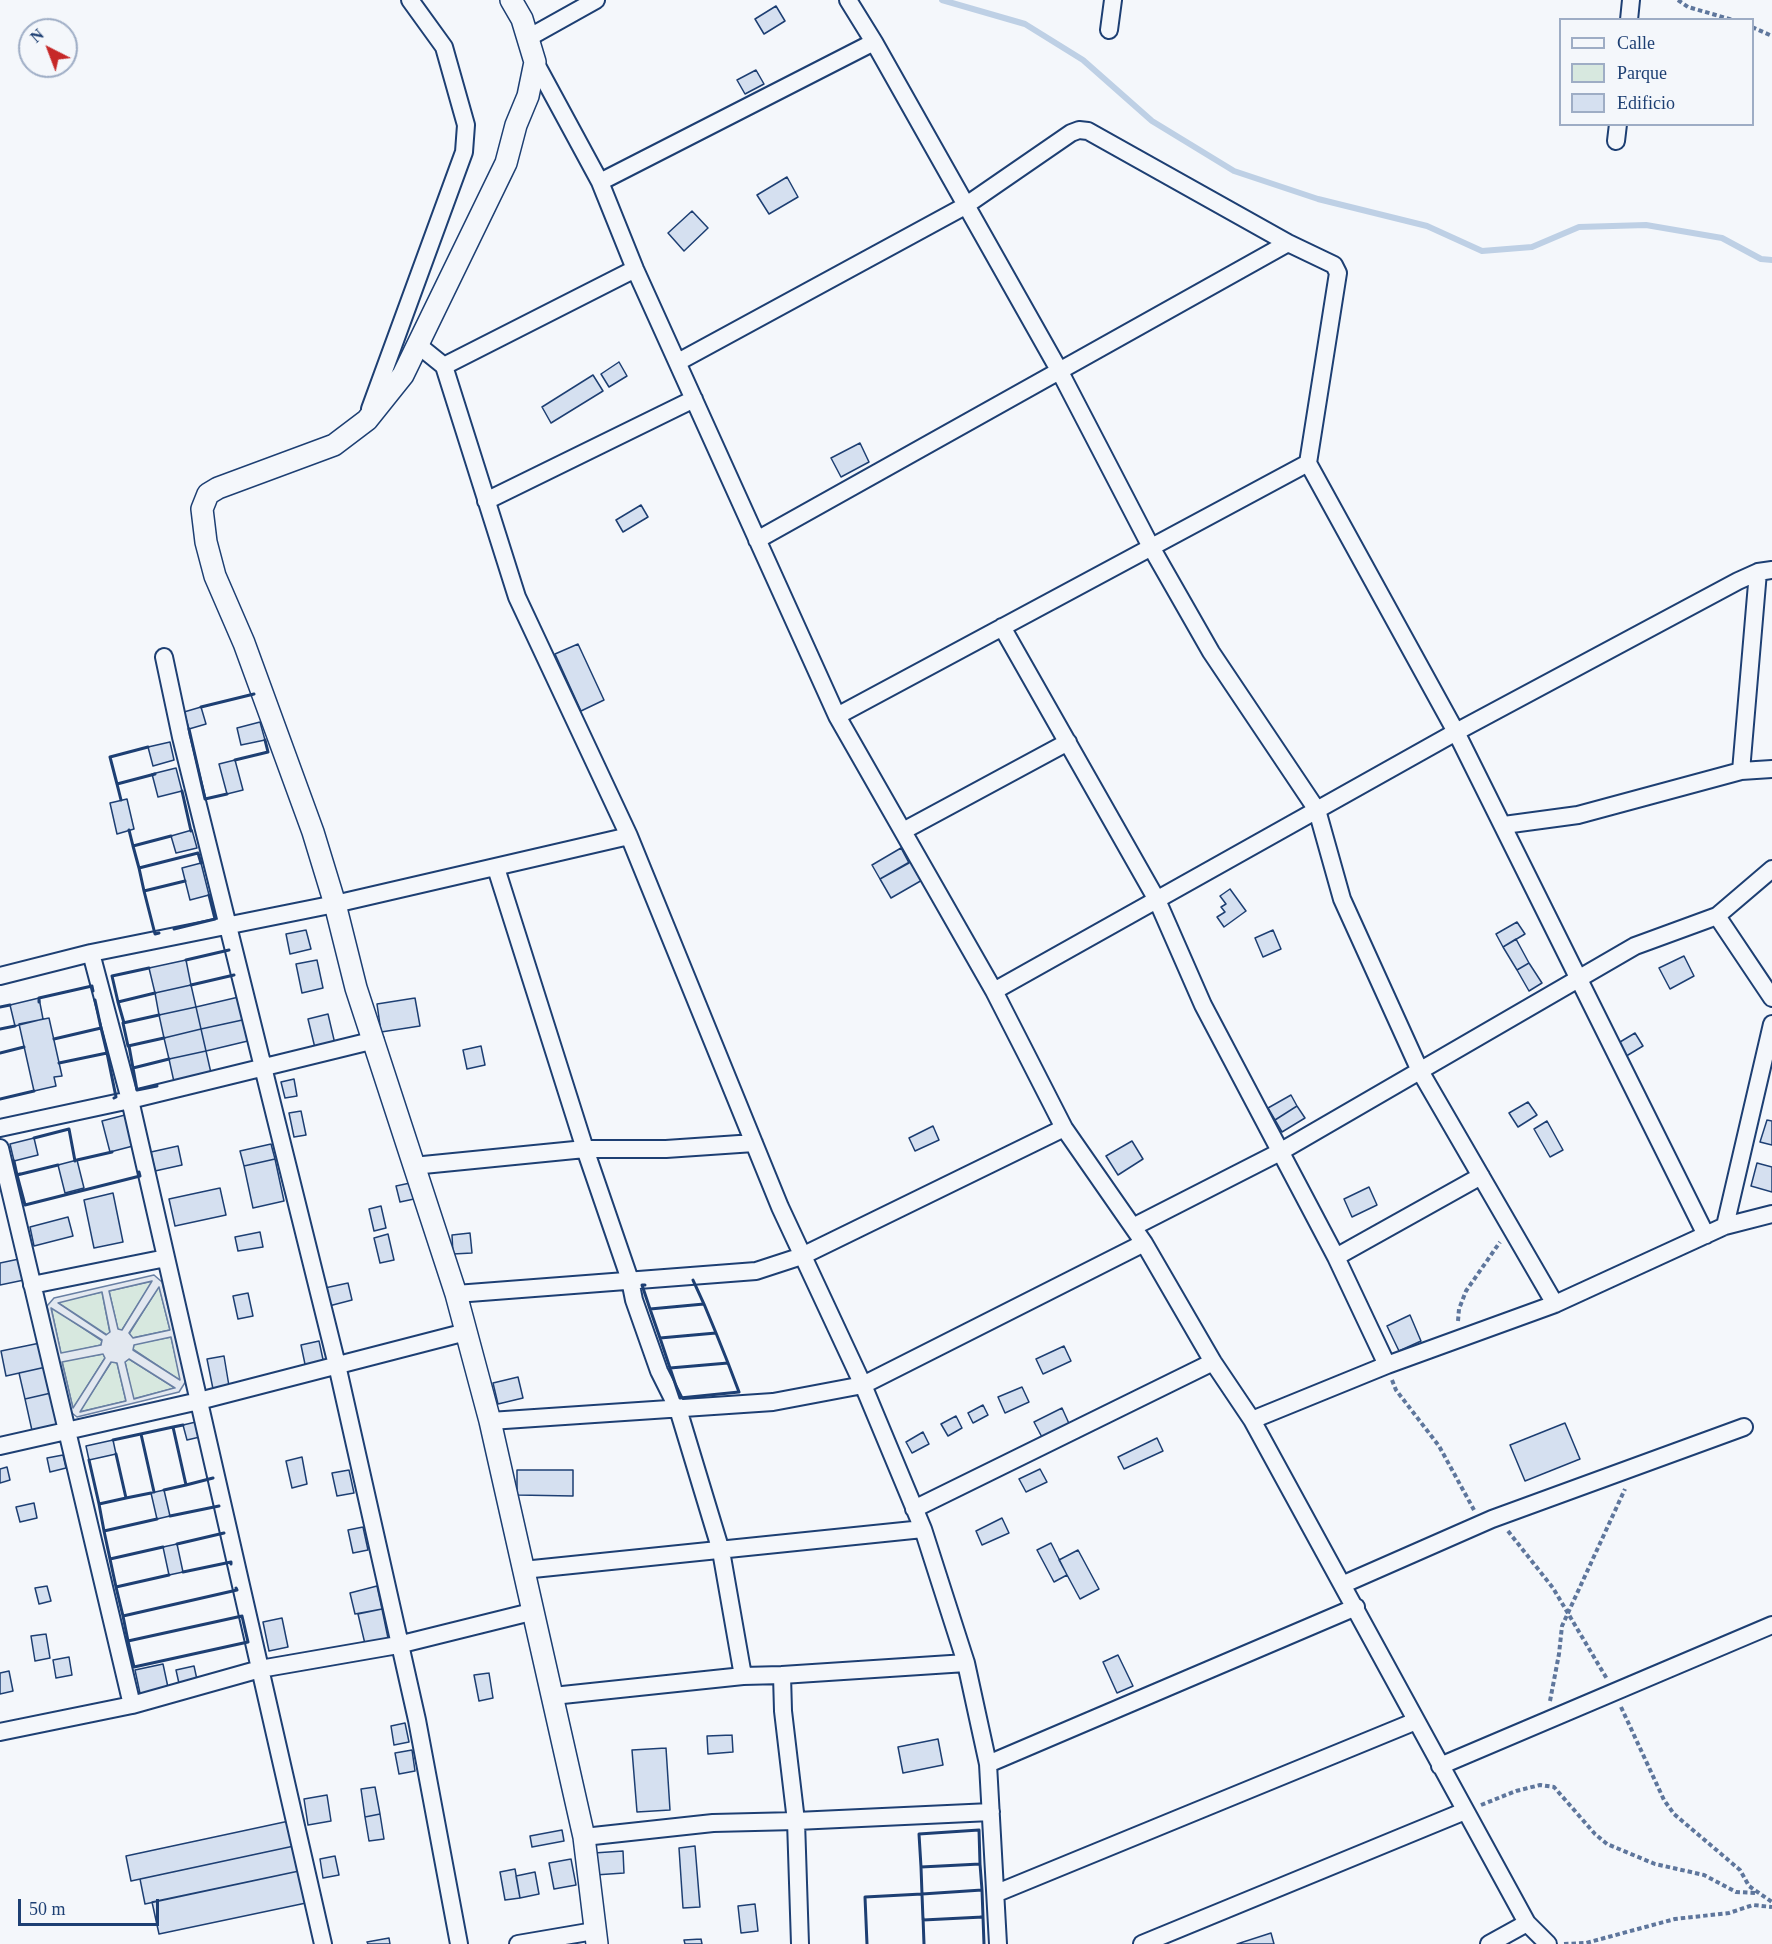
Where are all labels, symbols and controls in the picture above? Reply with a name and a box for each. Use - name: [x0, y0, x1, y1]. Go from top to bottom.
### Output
- north arrow: [18, 18, 78, 78]
- legend: [1559, 18, 1754, 126]
- text: N: [27, 26, 47, 46]
- text: Calle: [1617, 33, 1655, 53]
- text: Parque: [1617, 63, 1667, 83]
- text: Edificio: [1617, 93, 1675, 113]
- scale bar: [21, 1887, 162, 1925]
- text: 50 m: [29, 1899, 66, 1919]

